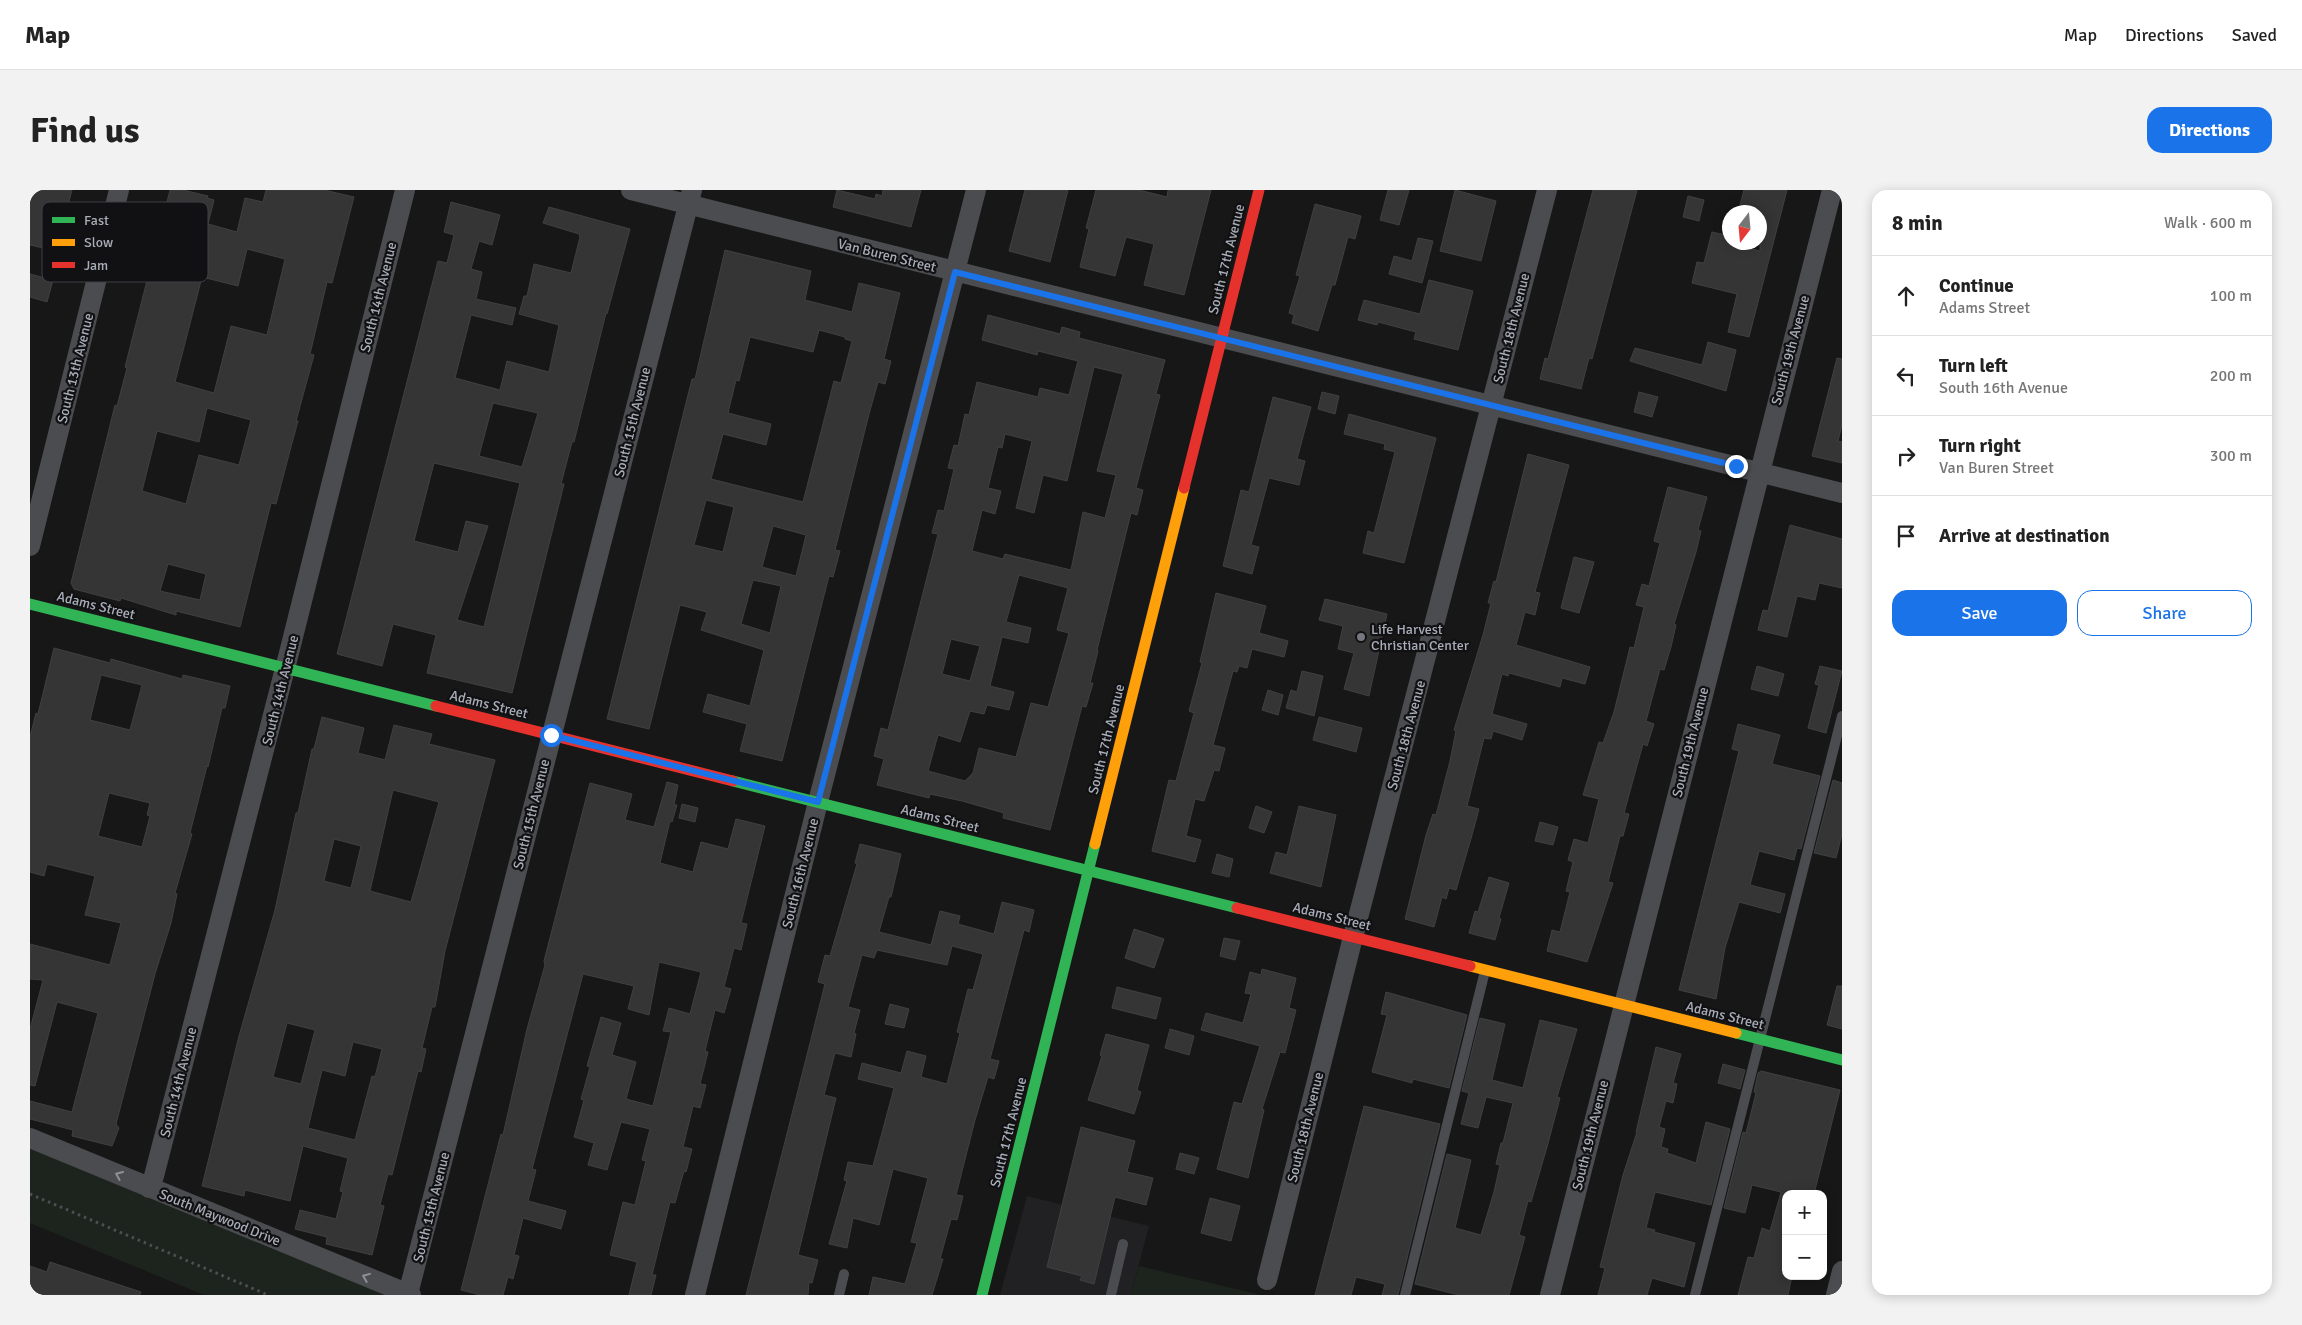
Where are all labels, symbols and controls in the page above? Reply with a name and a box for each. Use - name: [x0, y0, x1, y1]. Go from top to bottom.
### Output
- text: Map: [25, 20, 70, 50]
- text: Map: [2064, 24, 2097, 46]
- text: Directions: [2125, 24, 2204, 46]
- text: Saved: [2232, 24, 2277, 46]
- button: Directions: [2147, 107, 2272, 153]
- text: Find us: [30, 109, 140, 152]
- legend: [42, 202, 208, 282]
- street label: South 17th Avenue: [1205, 202, 1248, 316]
- north arrow: [1722, 205, 1767, 250]
- text: 8 min: [1892, 210, 1943, 236]
- text: Fast: [84, 212, 109, 229]
- text: Walk · 600 m: [2164, 213, 2252, 233]
- text: Slow: [84, 234, 113, 251]
- street label: Van Buren Street: [836, 235, 938, 276]
- street label: South 14th Avenue: [357, 240, 400, 354]
- text: Jam: [84, 257, 108, 274]
- street label: South 18th Avenue: [1490, 271, 1533, 385]
- text: Continue: [1939, 274, 2014, 298]
- icon: ahead: [1892, 282, 1920, 310]
- text: 100 m: [2210, 286, 2252, 306]
- street label: South 19th Avenue: [1768, 293, 1813, 407]
- text: Adams Street: [1939, 298, 2030, 318]
- street label: South 13th Avenue: [54, 311, 97, 425]
- text: Turn left: [1939, 354, 2008, 378]
- icon: left: [1892, 362, 1920, 390]
- street label: South 15th Avenue: [611, 365, 654, 479]
- text: 200 m: [2210, 366, 2252, 386]
- text: South 16th Avenue: [1939, 378, 2068, 398]
- text: Turn right: [1939, 434, 2021, 458]
- icon: right: [1892, 442, 1920, 470]
- text: 300 m: [2210, 446, 2252, 466]
- route end: [1725, 455, 1748, 478]
- text: Van Buren Street: [1939, 458, 2054, 478]
- icon: arrive: [1892, 522, 1920, 550]
- text: Arrive at destination: [1939, 524, 2110, 548]
- street label: Adams Street: [55, 588, 137, 623]
- button: Save: [1892, 590, 2067, 636]
- button: Share: [2077, 590, 2252, 636]
- place label: Life Harvest Christian Center: [1371, 621, 1470, 654]
- marker: Life Harvest Christian Center: [1355, 631, 1367, 643]
- street label: South 14th Avenue: [259, 633, 302, 747]
- street label: South 18th Avenue: [1384, 678, 1429, 792]
- street label: South 17th Avenue: [1085, 682, 1128, 796]
- street label: South 19th Avenue: [1669, 685, 1712, 799]
- street label: Adams Street: [448, 687, 530, 722]
- route start: [540, 724, 563, 747]
- street label: South 15th Avenue: [510, 757, 553, 871]
- street label: Adams Street: [899, 801, 981, 836]
- street label: South 16th Avenue: [779, 816, 822, 930]
- street label: Adams Street: [1291, 899, 1373, 934]
- street label: Adams Street: [1684, 998, 1766, 1033]
- street label: South 14th Avenue: [157, 1025, 200, 1139]
- street label: South 18th Avenue: [1284, 1070, 1327, 1184]
- street label: South 17th Avenue: [987, 1075, 1030, 1189]
- street label: South 19th Avenue: [1569, 1078, 1612, 1192]
- street label: South 15th Avenue: [410, 1150, 453, 1264]
- one-way arrow: [115, 1171, 123, 1181]
- street label: South Maywood Drive: [157, 1185, 283, 1250]
- map controls: [1782, 1190, 1827, 1280]
- button: +: [1782, 1190, 1827, 1235]
- button: −: [1782, 1235, 1827, 1280]
- one-way arrow: [362, 1272, 371, 1283]

